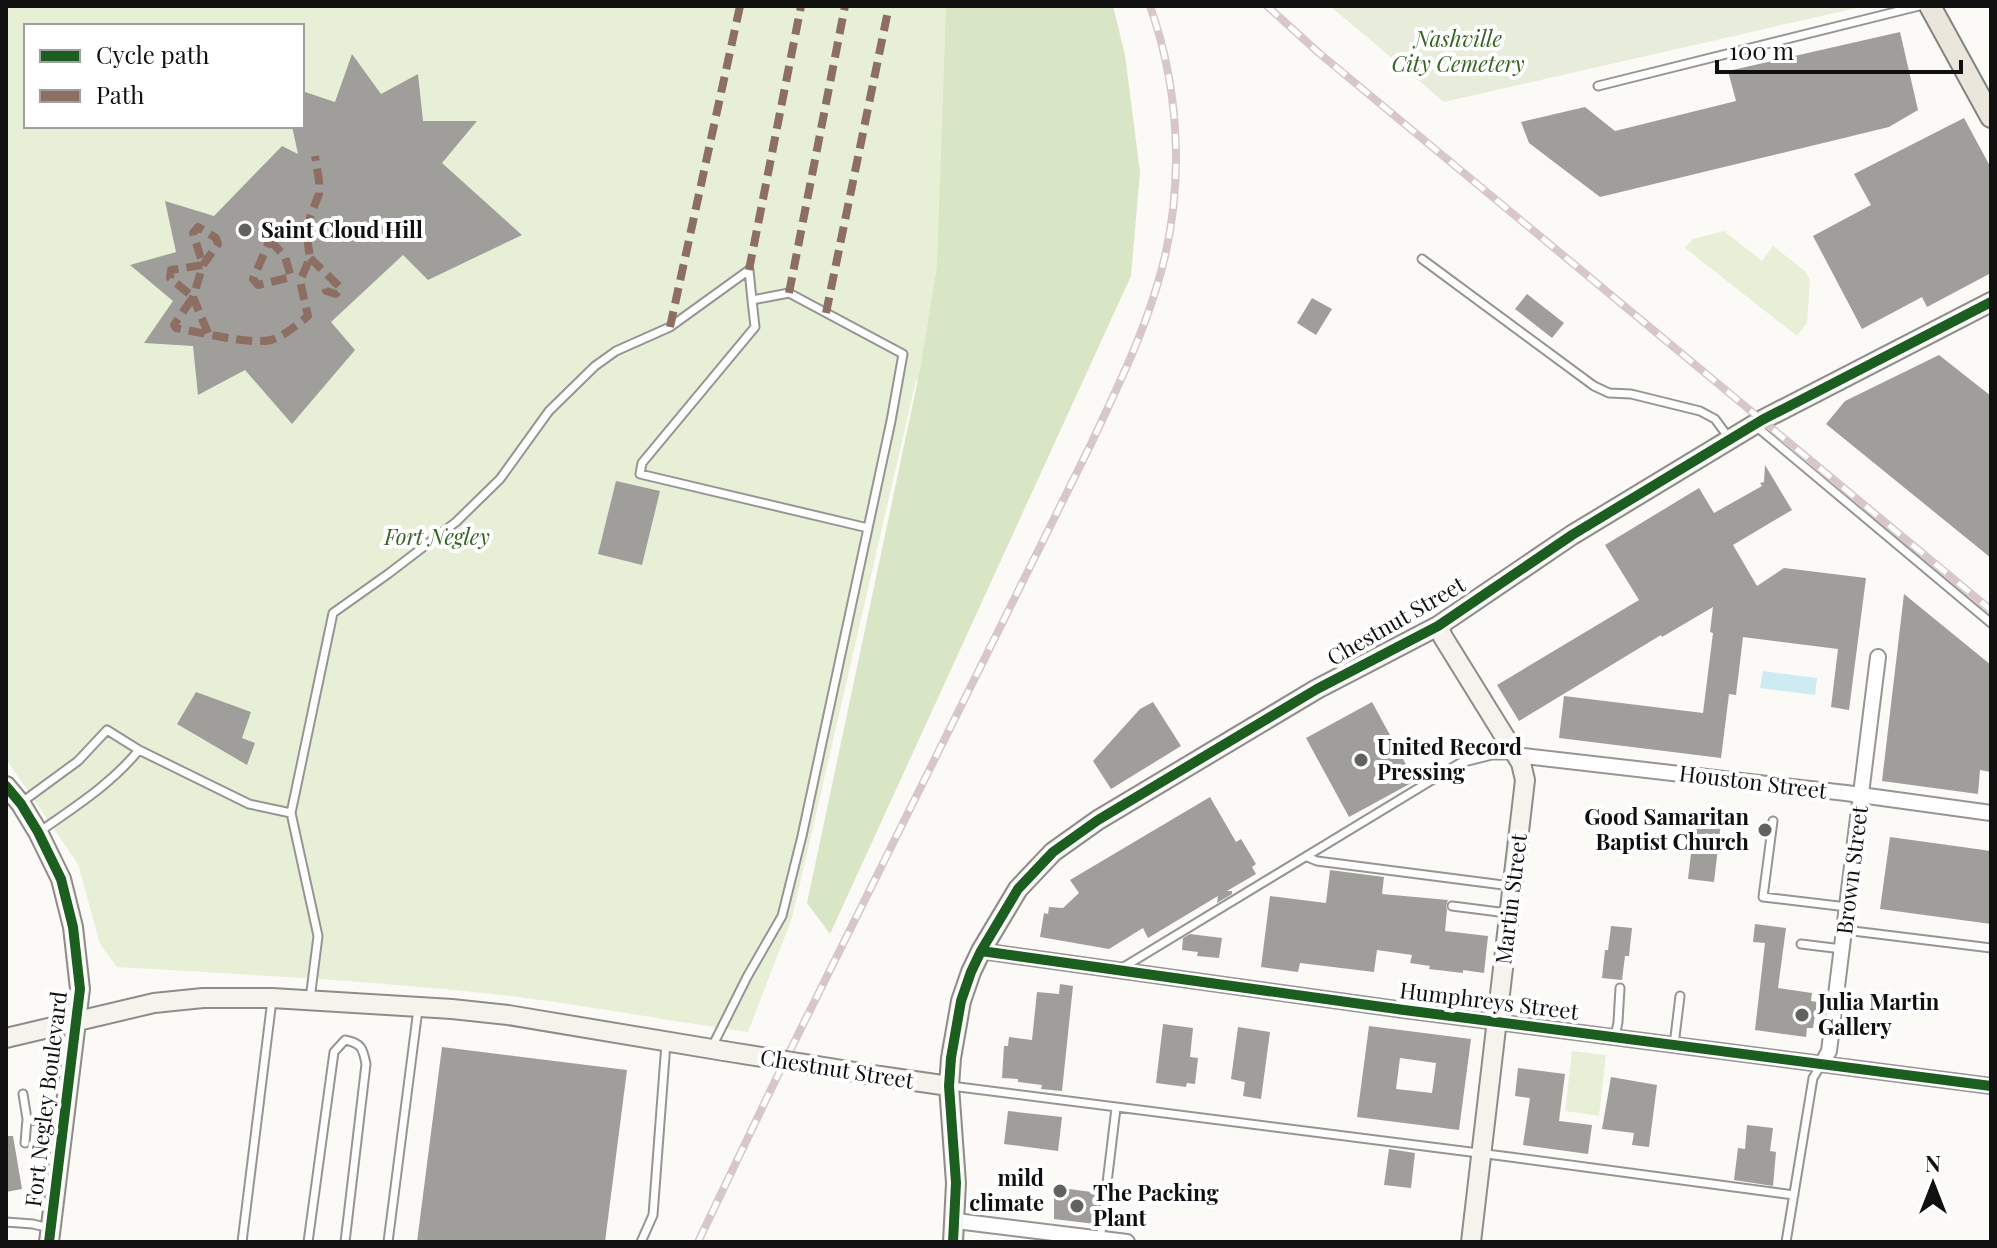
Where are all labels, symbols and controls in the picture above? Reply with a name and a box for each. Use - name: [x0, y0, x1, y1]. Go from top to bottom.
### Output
- park label: Nashville City Cemetery: [1391, 23, 1525, 78]
- legend: [24, 24, 304, 128]
- scale bar: [1717, 24, 1961, 74]
- text: 100 m: [1729, 34, 1794, 66]
- text: Cycle path: [96, 38, 209, 70]
- text: Path: [96, 78, 144, 110]
- place label: Saint Cloud Hill: [261, 214, 423, 244]
- marker: Saint Cloud Hill: [236, 221, 254, 239]
- park label: Fort Negley: [383, 521, 490, 551]
- street label: Chestnut Street: [1321, 568, 1471, 672]
- place label: United Record Pressing: [1377, 731, 1522, 786]
- marker: United Record Pressing: [1352, 751, 1370, 769]
- street label: Houston Street: [1678, 757, 1830, 805]
- place label: Good Samaritan Baptist Church: [1584, 801, 1750, 856]
- street label: Brown Street: [1828, 803, 1874, 936]
- marker: Good Samaritan Baptist Church: [1756, 821, 1774, 839]
- street label: Martin Street: [1487, 830, 1533, 966]
- street label: Humphreys Street: [1398, 974, 1581, 1026]
- place label: Julia Martin Gallery: [1817, 986, 1940, 1041]
- street label: Fort Negley Boulevard: [17, 989, 73, 1208]
- marker: Julia Martin Gallery: [1793, 1006, 1811, 1024]
- street label: Chestnut Street: [758, 1041, 917, 1095]
- north arrow: [1893, 1144, 1973, 1224]
- text: N: [1925, 1148, 1941, 1178]
- place label: mild climate: [969, 1162, 1044, 1217]
- place label: The Packing Plant: [1093, 1177, 1219, 1232]
- marker: mild climate: [1051, 1182, 1069, 1200]
- marker: The Packing Plant: [1068, 1197, 1086, 1215]

